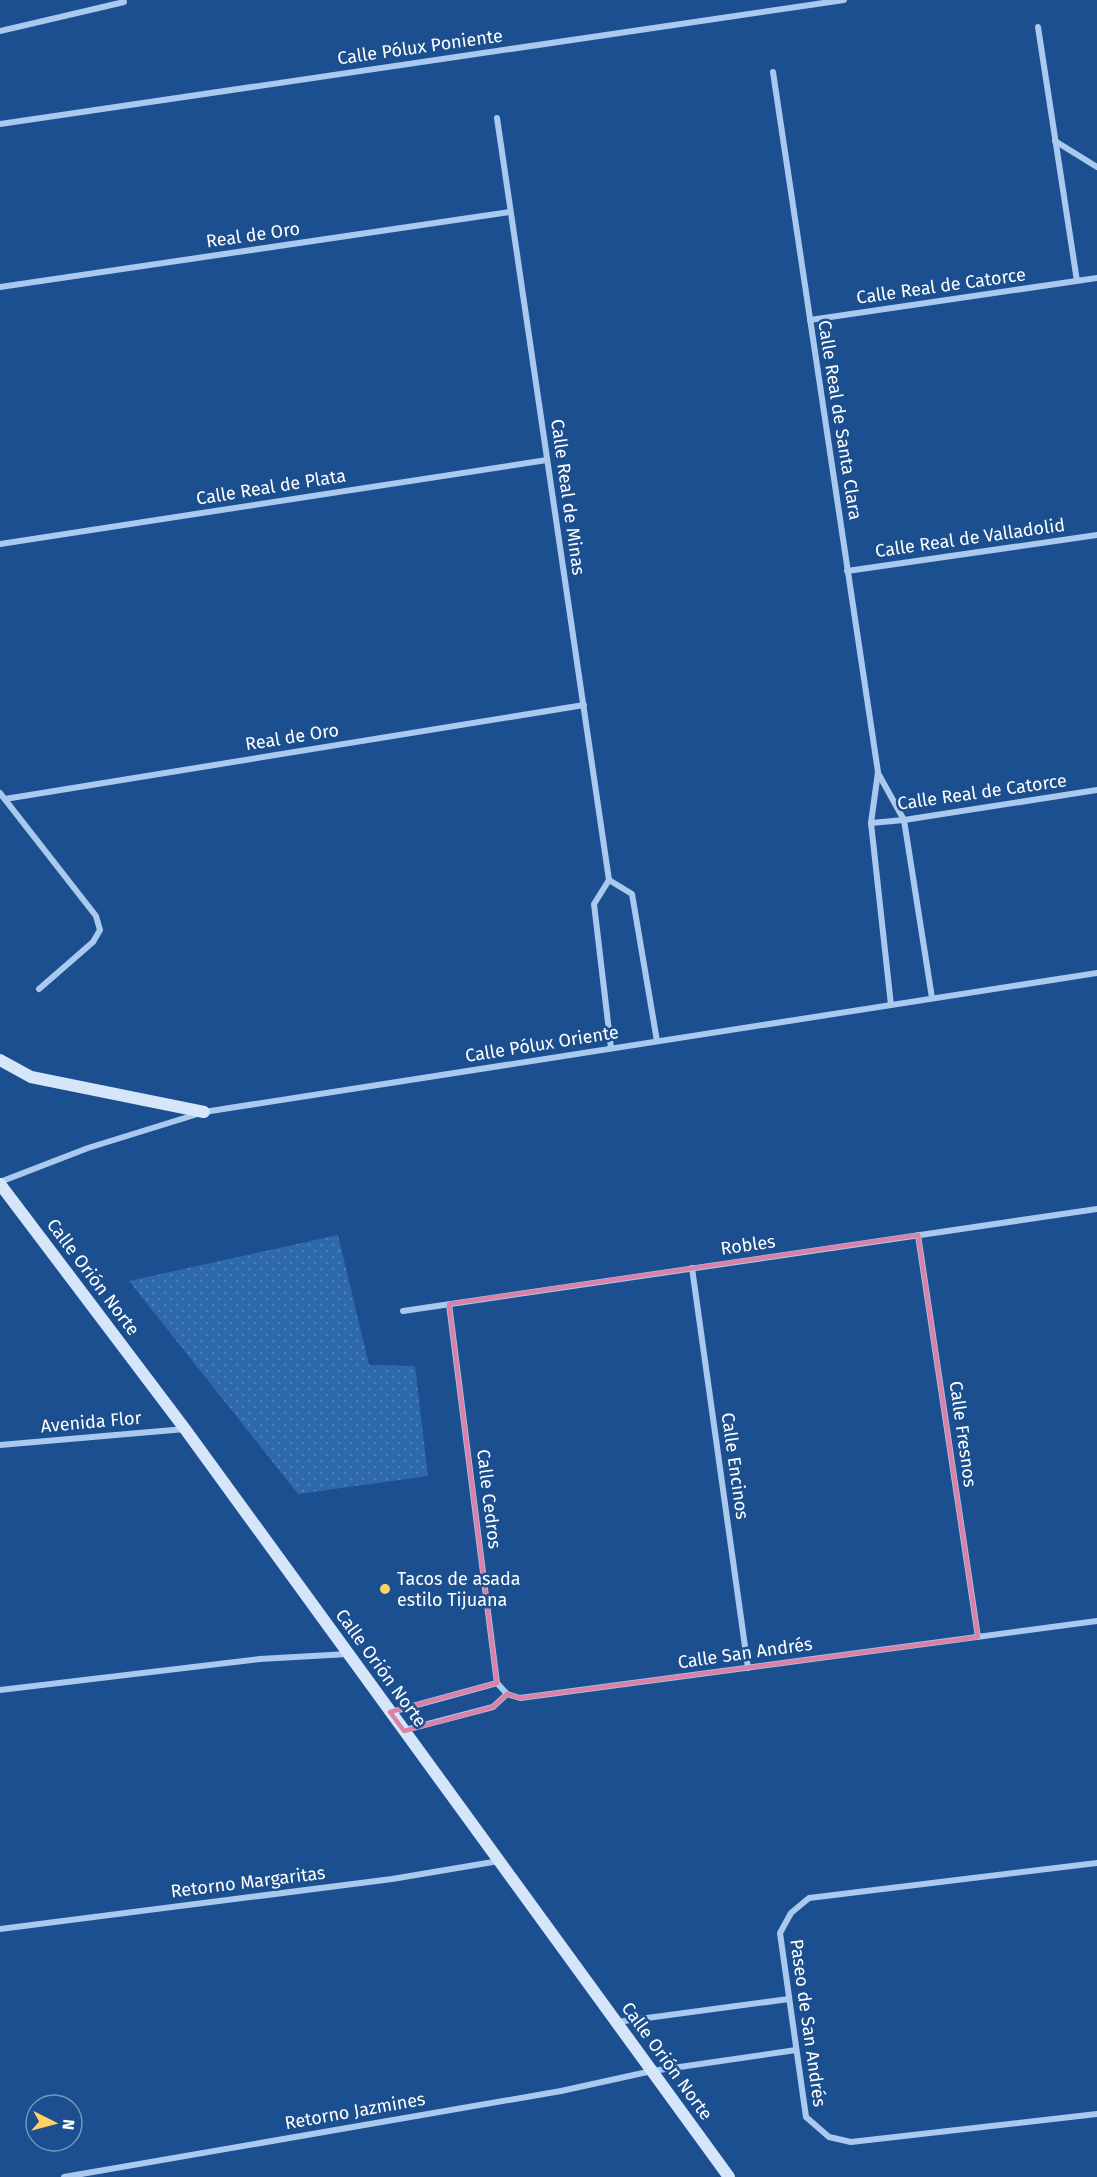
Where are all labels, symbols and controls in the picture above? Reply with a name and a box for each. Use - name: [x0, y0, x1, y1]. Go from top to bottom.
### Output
- street label: Calle Pólux Poniente: [336, 25, 504, 69]
- street label: Real de Oro: [205, 218, 301, 252]
- street label: Calle Real de Catorce: [855, 263, 1027, 309]
- street label: Calle Real de Santa Clara: [813, 319, 867, 521]
- street label: Calle Real de Minas: [546, 418, 590, 576]
- street label: Calle Real de Plata: [195, 464, 347, 510]
- street label: Calle Real de Valladolid: [874, 514, 1066, 562]
- street label: Real de Oro: [244, 719, 340, 755]
- street label: Calle Real de Catorce: [896, 769, 1068, 815]
- street label: Calle Pólux Oriente: [464, 1021, 620, 1067]
- street label: Calle Orión Norte: [42, 1214, 144, 1340]
- street label: Robles: [719, 1230, 777, 1260]
- street label: Calle Fresnos: [945, 1380, 981, 1488]
- street label: Avenida Flor: [40, 1407, 142, 1437]
- street label: Calle Encinos: [717, 1411, 753, 1521]
- street label: Calle Cedros: [472, 1448, 506, 1550]
- place label: Tacos de asada estilo Tijuana: [397, 1568, 521, 1611]
- marker: Tacos de asada estilo Tijuana: [378, 1582, 392, 1596]
- street label: Calle Orión Norte: [331, 1605, 431, 1731]
- street label: Calle San Andrés: [676, 1633, 814, 1673]
- street label: Retorno Margaritas: [169, 1862, 327, 1902]
- street label: Paseo de San Andrés: [785, 1938, 831, 2108]
- street label: Calle Orión Norte: [617, 1998, 717, 2124]
- street label: Retorno Jazmines: [283, 2088, 427, 2134]
- north arrow: [24, 2093, 84, 2153]
- text: N: [58, 2118, 78, 2131]

